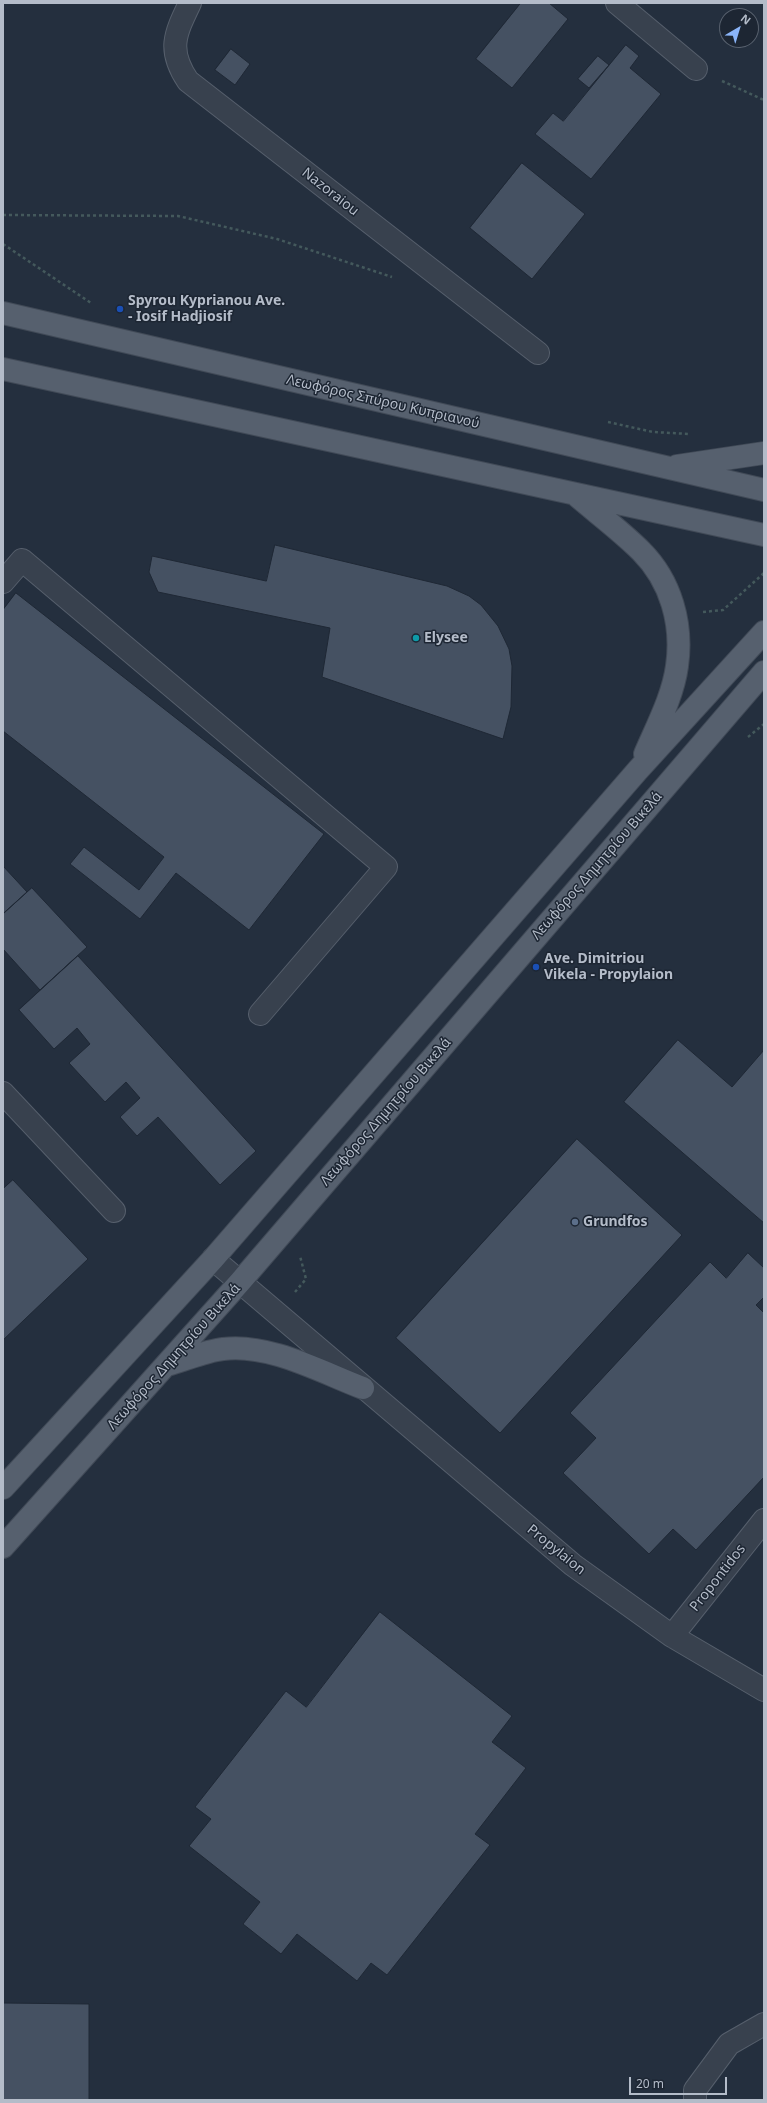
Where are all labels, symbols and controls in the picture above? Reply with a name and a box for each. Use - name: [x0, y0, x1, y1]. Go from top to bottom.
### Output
- north arrow: [719, 8, 759, 48]
- text: N: [738, 10, 754, 28]
- street label: Nazoraiou: [298, 165, 362, 219]
- place label: Spyrou Kyprianou Ave. - Iosif Hadjiosif: [128, 293, 285, 326]
- marker: Spyrou Kyprianou Ave. - Iosif Hadjiosif: [115, 304, 125, 314]
- street label: Λεωφόρος Σπύρου Κυπριανού: [285, 372, 481, 432]
- place label: Elysee: [424, 630, 468, 646]
- marker: Elysee: [411, 633, 421, 643]
- street label: Λεωφόρος Δημητρίου Βικελά: [528, 789, 666, 943]
- place label: Ave. Dimitriou Vikela - Propylaion: [544, 951, 673, 984]
- marker: Ave. Dimitriou Vikela - Propylaion: [531, 962, 541, 972]
- street label: Λεωφόρος Δημητρίου Βικελά: [317, 1035, 455, 1189]
- place label: Grundfos: [583, 1214, 648, 1230]
- marker: Grundfos: [570, 1217, 580, 1227]
- street label: Λεωφόρος Δημητρίου Βικελά: [104, 1281, 244, 1433]
- street label: Propylaion: [523, 1521, 589, 1579]
- street label: Propontidos: [687, 1541, 749, 1615]
- scale bar: [631, 2069, 729, 2095]
- text: 20 m: [636, 2075, 664, 2092]

